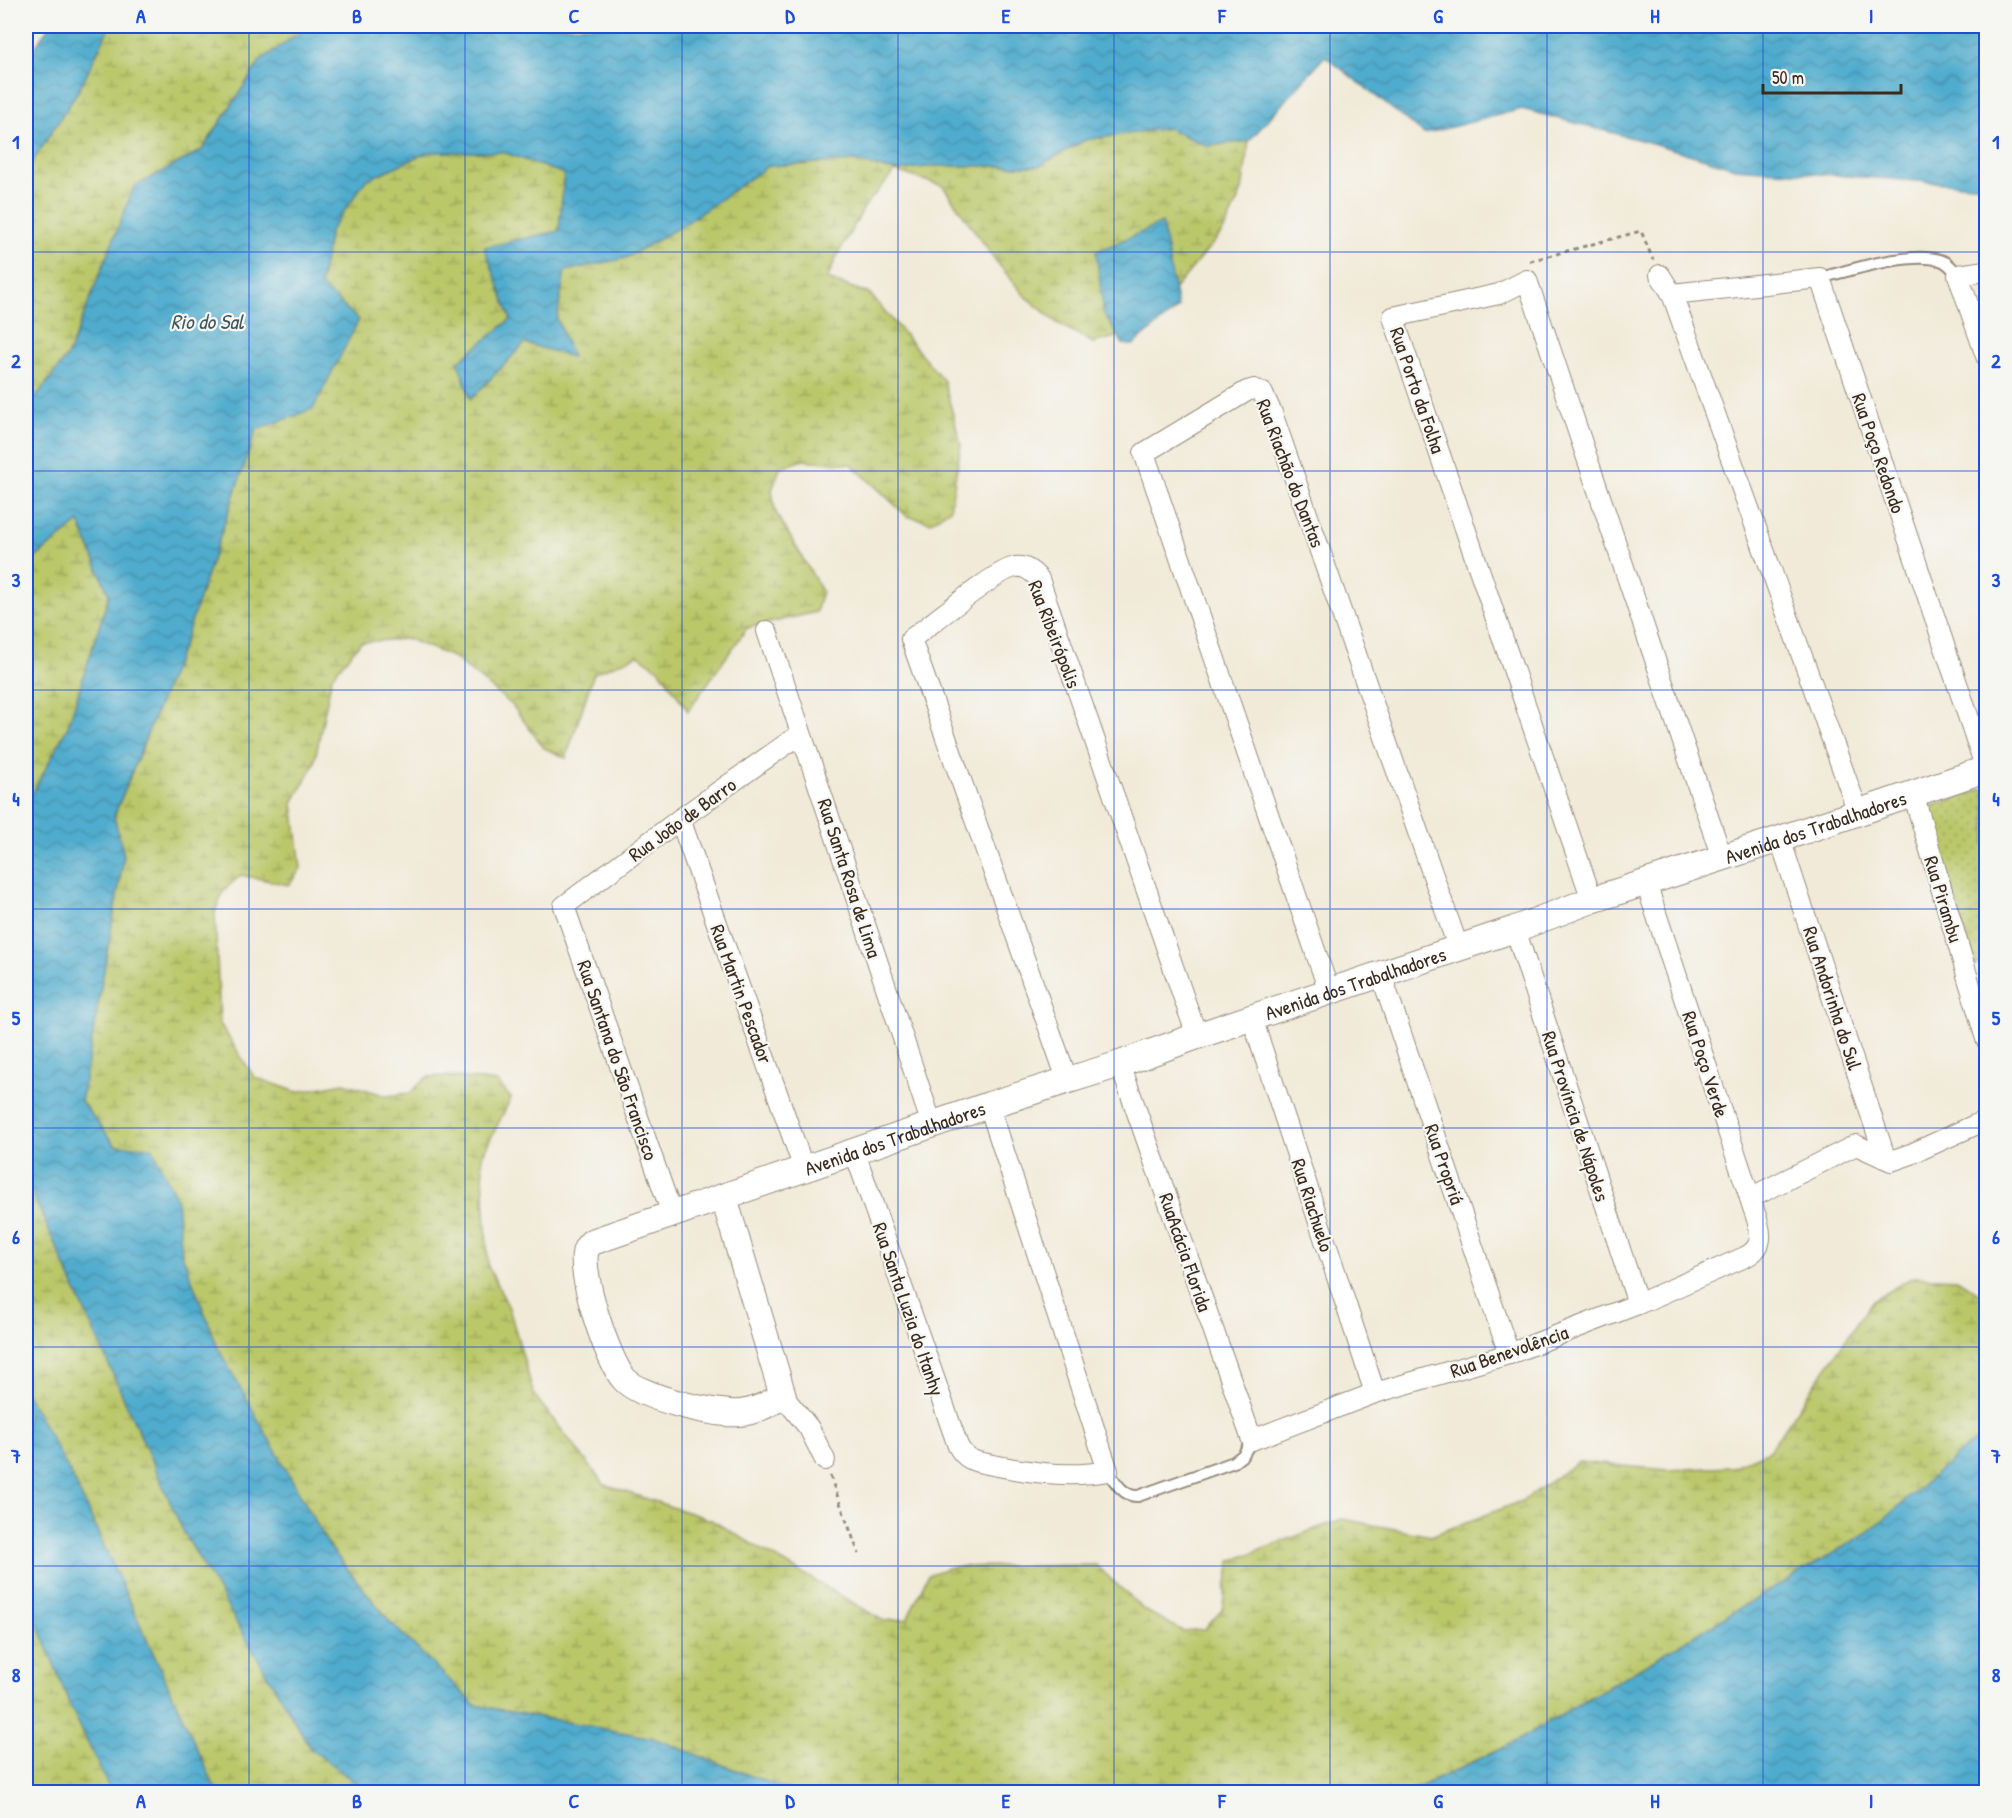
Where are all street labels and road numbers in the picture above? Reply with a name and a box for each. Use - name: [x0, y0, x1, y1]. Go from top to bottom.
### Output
- street label: Rua Porto da Folha: [1384, 323, 1452, 457]
- street label: Rua Poço Redondo: [1846, 389, 1912, 517]
- street label: Rua Riachão do Dantas: [1250, 395, 1332, 551]
- street label: Rua Ribeirópolis: [1022, 576, 1088, 692]
- street label: Rua João de Barro: [623, 771, 741, 867]
- street label: Avenida dos Trabalhadores: [1721, 784, 1910, 870]
- street label: Rua Santa Rosa de Lima: [812, 795, 889, 961]
- street label: Rua Pirambu: [1918, 852, 1970, 946]
- street label: Rua Martin Pescador: [704, 921, 780, 1068]
- street label: Rua Andorinha do Sul: [1797, 923, 1869, 1074]
- street label: Avenida dos Trabalhadores: [1261, 940, 1450, 1026]
- street label: Rua Santana do São Francisco: [571, 956, 665, 1164]
- street label: Rua Poço Verde: [1676, 1007, 1736, 1121]
- street label: Rua Província de Nápoles: [1536, 1027, 1616, 1205]
- street label: Avenida dos Trabalhadores: [801, 1094, 989, 1181]
- street label: Rua Propriá: [1419, 1120, 1471, 1208]
- street label: Rua Riachuelo: [1285, 1155, 1341, 1255]
- street label: RuaAcácia Florida: [1153, 1189, 1219, 1315]
- street label: Rua Santa Luzia do Itanhy: [867, 1219, 951, 1399]
- street label: Rua Benevolência: [1446, 1318, 1572, 1384]

